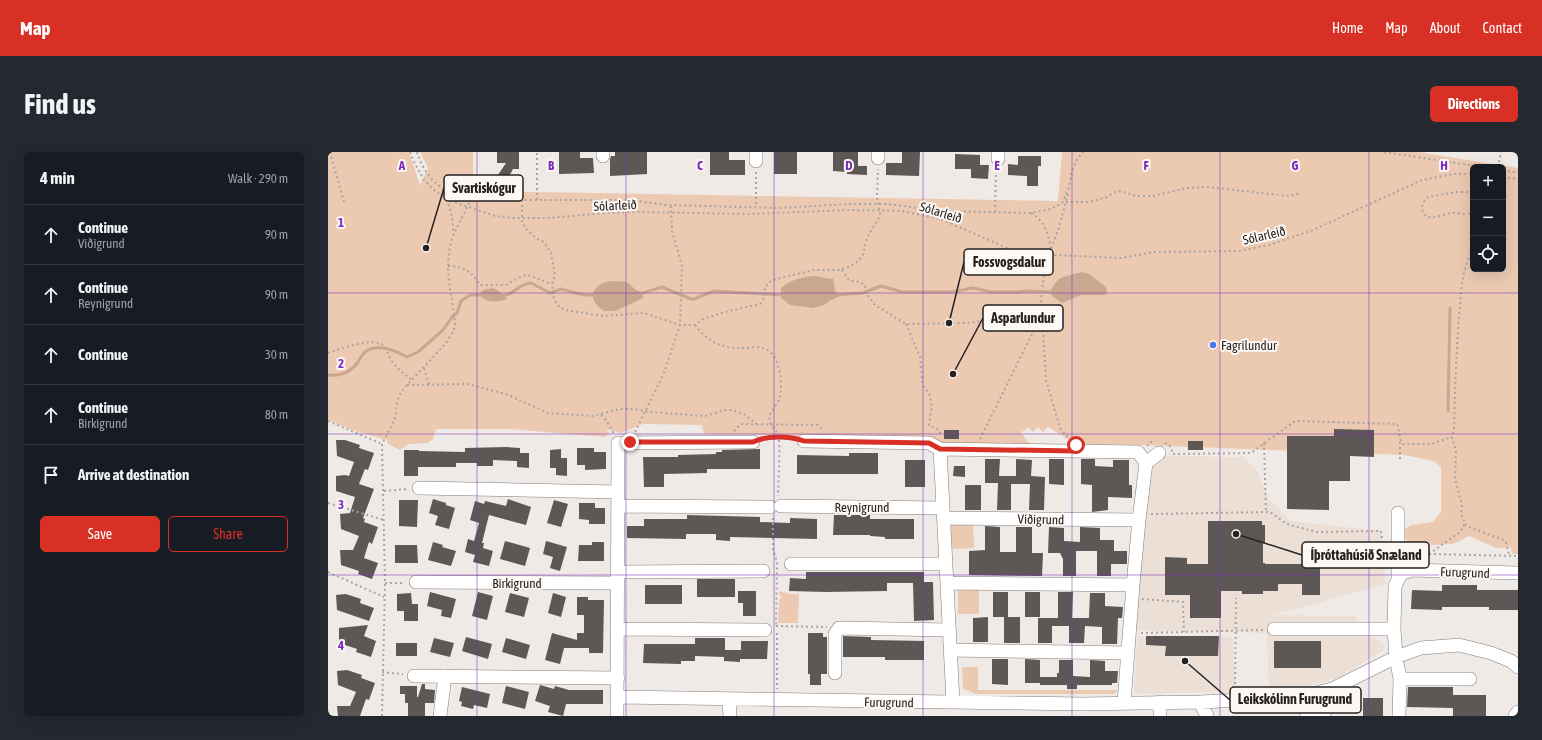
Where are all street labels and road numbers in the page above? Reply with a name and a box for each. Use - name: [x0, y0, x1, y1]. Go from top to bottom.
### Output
- street label: Sólarleið: [593, 197, 637, 214]
- street label: Sólarleið: [918, 199, 964, 226]
- street label: Sólarleið: [1241, 223, 1287, 248]
- street label: Reynigrund: [834, 500, 890, 515]
- street label: Víðigrund: [1018, 512, 1064, 527]
- street label: Furugrund: [1440, 564, 1490, 581]
- street label: Birkigrund: [492, 576, 542, 591]
- street label: Furugrund: [864, 695, 914, 710]

